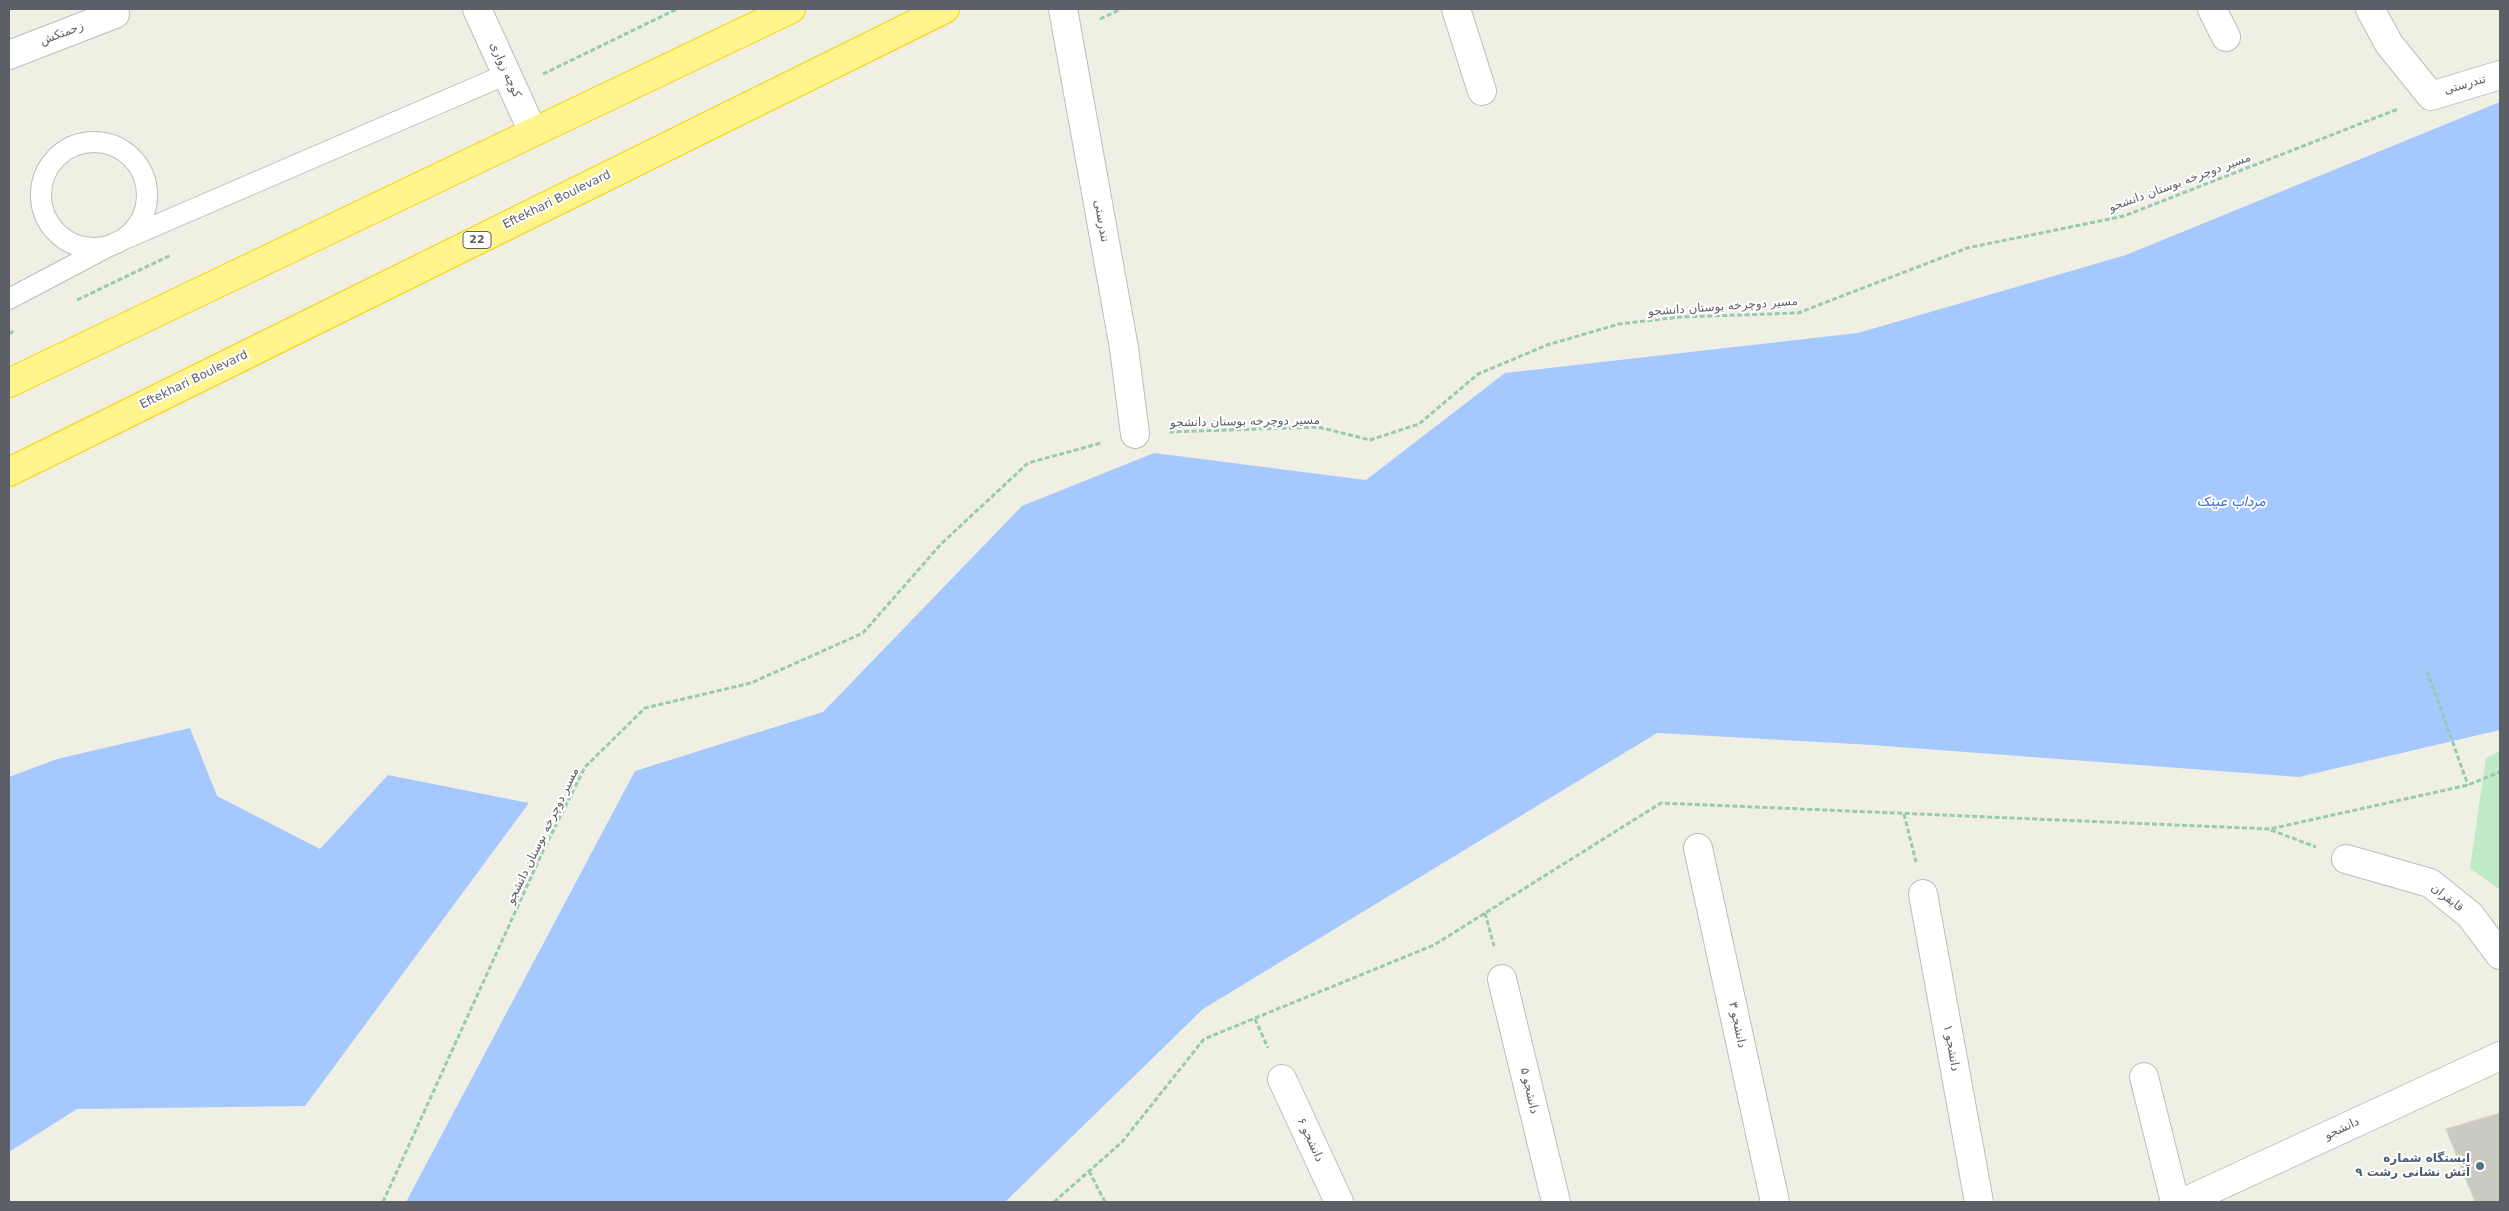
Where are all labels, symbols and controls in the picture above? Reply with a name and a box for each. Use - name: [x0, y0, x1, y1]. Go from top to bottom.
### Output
- street label: زحمتکش: [38, 19, 86, 49]
- street label: کوچه زواری: [486, 40, 524, 100]
- street label: تندرستی: [2442, 72, 2488, 98]
- street label: مسیر دوچرخه بوستان دانشجو: [2107, 151, 2253, 215]
- street label: Eftekhari Boulevard: [501, 168, 613, 232]
- street label: تندرستی: [1090, 199, 1112, 243]
- road number: 22: [463, 232, 491, 248]
- street label: مسیر دوچرخه بوستان دانشجو: [1648, 295, 1798, 319]
- street label: Eftekhari Boulevard: [138, 348, 250, 412]
- street label: مسیر دوچرخه بوستان دانشجو: [1170, 413, 1320, 431]
- water label: مرداب عینک: [2197, 494, 2265, 510]
- street label: مسیر دوچرخه بوستان دانشجو: [504, 765, 582, 907]
- street label: قایقران: [2428, 881, 2466, 915]
- street label: دانشجو ۳: [1725, 1001, 1749, 1049]
- street label: دانشجو ۱: [1940, 1024, 1962, 1072]
- street label: دانشجو ۵: [1517, 1067, 1541, 1115]
- street label: دانشجو: [2322, 1115, 2362, 1143]
- street label: دانشجو ۶: [1294, 1116, 1326, 1164]
- place label: ایستگاه شماره ۹ آتش نشانی رشت: [2355, 1152, 2470, 1180]
- marker: ایستگاه شماره ۹ آتش نشانی رشت: [2474, 1160, 2486, 1172]

